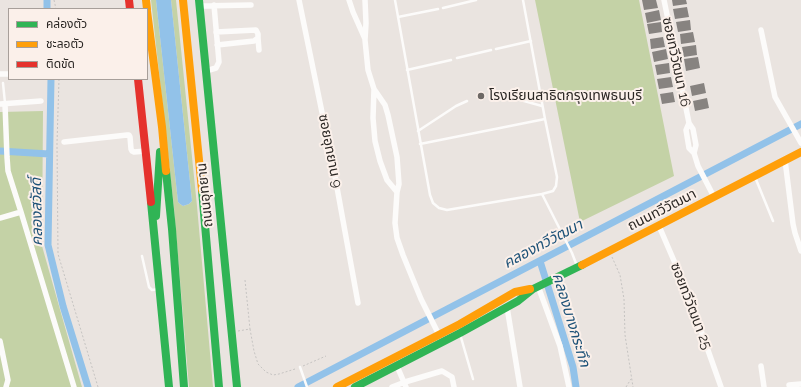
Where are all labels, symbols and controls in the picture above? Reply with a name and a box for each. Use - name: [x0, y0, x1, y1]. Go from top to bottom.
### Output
- legend: [8, 8, 148, 80]
- street label: ซอยทวีวัฒนา 16: [658, 16, 694, 108]
- text: คล่องตัว: [46, 17, 87, 31]
- text: ชะลอตัว: [46, 37, 84, 51]
- text: ติดขัด: [46, 57, 75, 71]
- place label: โรงเรียนสาธิตกรุงเทพธนบุรี: [489, 88, 642, 104]
- marker: โรงเรียนสาธิตกรุงเทพธนบุรี: [476, 91, 486, 101]
- street label: ซอยอุทยาน 9: [315, 113, 345, 189]
- street label: ถนนอุทยาน: [193, 162, 217, 228]
- water label: คลองสวัสดิ์: [27, 178, 47, 246]
- street label: ถนนทวีวัฒนา: [625, 186, 699, 234]
- water label: คลองทวีวัฒนา: [500, 216, 586, 272]
- street label: ซอยทวีวัฒนา 25: [667, 260, 715, 352]
- water label: คลองบางกระทึก: [548, 271, 594, 369]

